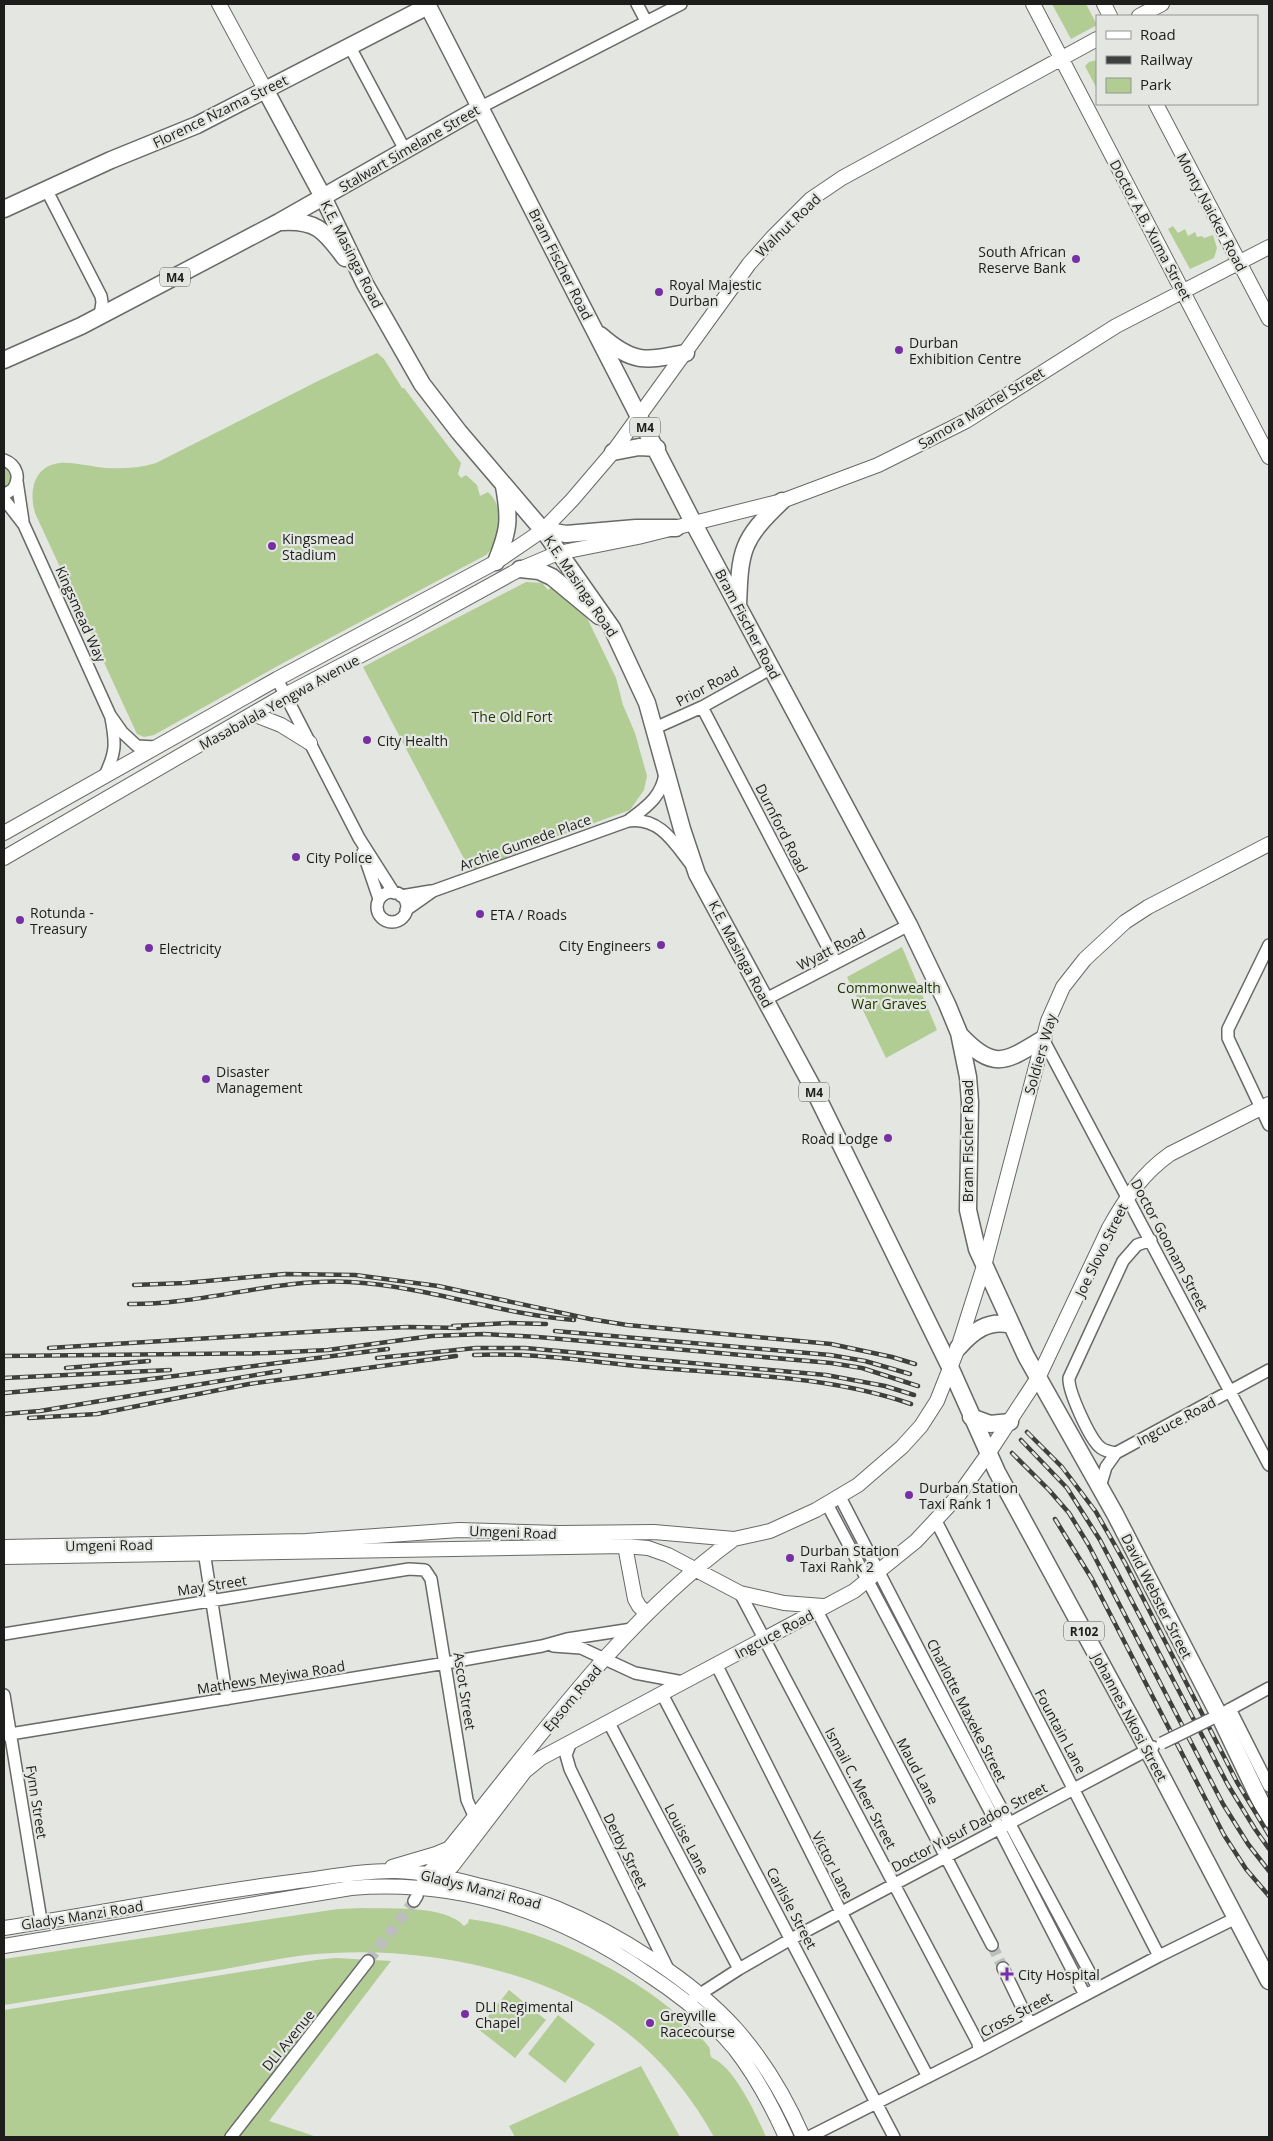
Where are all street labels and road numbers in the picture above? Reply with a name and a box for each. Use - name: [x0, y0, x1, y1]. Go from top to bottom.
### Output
- street label: Florence Nzama Street: [149, 70, 291, 152]
- street label: Stalwart Simelane Street: [335, 100, 483, 196]
- street label: Monty Naicker Road: [1173, 149, 1251, 275]
- street label: Doctor A.B. Xuma Street: [1106, 156, 1196, 304]
- street label: Walnut Road: [751, 189, 825, 261]
- street label: K.E. Masinga Road: [317, 197, 387, 311]
- street label: Bram Fischer Road: [525, 205, 597, 323]
- road number: M4: [160, 268, 190, 286]
- street label: Samora Machel Street: [914, 363, 1048, 453]
- road number: M4: [630, 418, 660, 437]
- street label: K.E. Masinga Road: [540, 531, 622, 641]
- street label: Kingsmead Way: [51, 563, 111, 666]
- street label: Bram Fischer Road: [711, 565, 785, 683]
- street label: Masabalala Yengwa Avenue: [196, 650, 363, 754]
- street label: Prior Road: [672, 661, 742, 711]
- street label: Durnford Road: [751, 780, 813, 876]
- street label: Archie Gumede Place: [457, 809, 594, 875]
- street label: K.E. Masinga Road: [705, 897, 777, 1011]
- street label: Wyatt Road: [793, 924, 869, 974]
- street label: Soldiers Way: [1019, 1010, 1061, 1097]
- street label: Bram Fischer Road: [958, 1080, 977, 1202]
- road number: M4: [799, 1082, 829, 1102]
- street label: Doctor Goonam Street: [1127, 1176, 1213, 1314]
- street label: Joe Slovo Street: [1069, 1200, 1132, 1302]
- street label: Ingcuce Road: [1133, 1392, 1219, 1450]
- street label: Umgeni Road: [469, 1521, 557, 1543]
- street label: David Webster Street: [1117, 1530, 1197, 1662]
- street label: Umgeni Road: [65, 1535, 153, 1555]
- street label: May Street: [176, 1570, 248, 1600]
- street label: Ingcuce Road: [731, 1605, 817, 1663]
- road number: R102: [1064, 1622, 1104, 1640]
- street label: Charlotte Maxeke Street: [923, 1635, 1011, 1785]
- street label: Johannes Nkosi Street: [1087, 1648, 1172, 1785]
- street label: Ascot Street: [449, 1651, 481, 1731]
- street label: Mathews Meyiwa Road: [196, 1656, 346, 1698]
- street label: Epsom Road: [539, 1661, 605, 1735]
- street label: Fountain Lane: [1031, 1686, 1091, 1777]
- street label: Ismail C. Meer Street: [821, 1724, 901, 1852]
- street label: Maud Lane: [893, 1734, 944, 1808]
- street label: Fynn Street: [22, 1764, 52, 1840]
- street label: Doctor Yusuf Dadoo Street: [888, 1778, 1050, 1876]
- street label: Louise Lane: [660, 1800, 714, 1878]
- street label: Derby Street: [599, 1810, 653, 1892]
- street label: Victor Lane: [808, 1828, 858, 1902]
- street label: Carlisle Street: [762, 1864, 822, 1952]
- street label: Gladys Manzi Road: [419, 1865, 543, 1913]
- street label: Gladys Manzi Road: [20, 1896, 144, 1934]
- street label: Cross Street: [977, 1987, 1055, 2041]
- street label: DLI Avenue: [257, 2005, 319, 2075]

